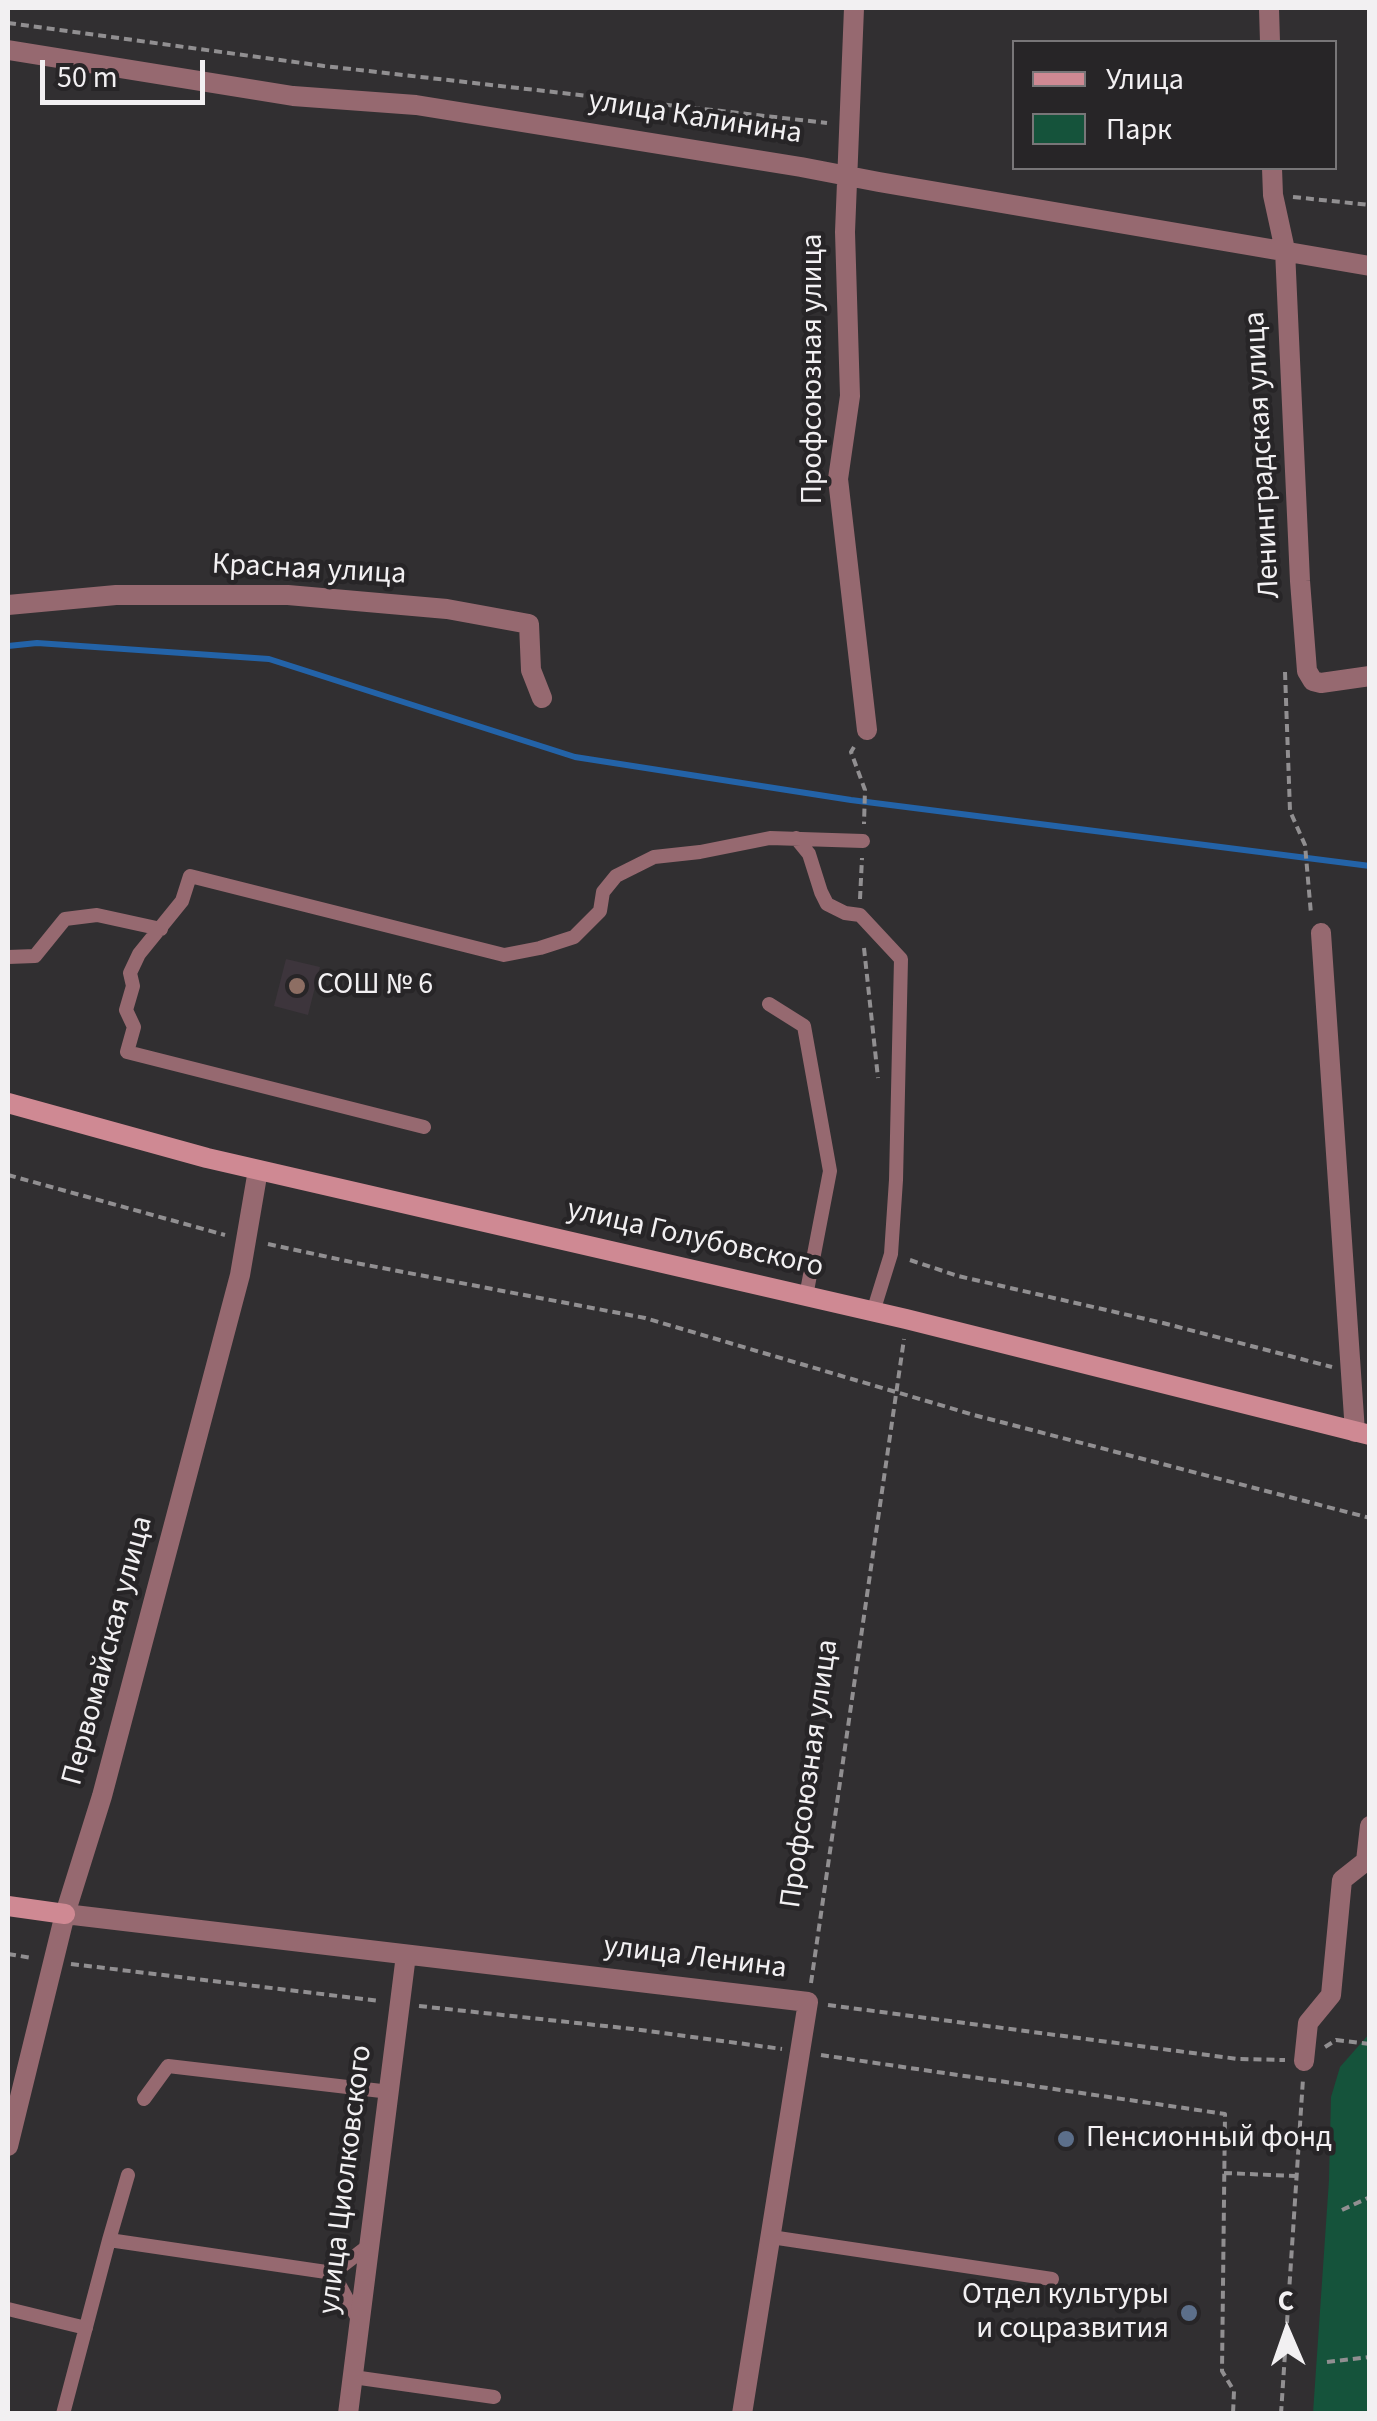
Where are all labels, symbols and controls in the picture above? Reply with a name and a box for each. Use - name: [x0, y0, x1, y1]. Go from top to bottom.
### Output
- scale bar: [45, 40, 210, 102]
- legend: [1012, 40, 1337, 170]
- text: 50 m: [57, 56, 118, 99]
- text: Улица: [1106, 58, 1184, 101]
- street label: улица Калинина: [586, 84, 804, 154]
- text: Парк: [1106, 108, 1172, 151]
- street label: Профсоюзная улица: [796, 234, 832, 504]
- street label: Ленинградская улица: [1238, 310, 1290, 600]
- street label: Красная улица: [211, 548, 407, 594]
- place label: СОШ № 6: [317, 968, 433, 1004]
- marker: СОШ № 6: [286, 975, 308, 997]
- street label: улица Голубовского: [563, 1193, 827, 1287]
- street label: Первомайская улица: [56, 1513, 162, 1789]
- street label: Профсоюзная улица: [774, 1637, 848, 1911]
- street label: улица Ленина: [601, 1930, 789, 1988]
- street label: улица Циолковского: [313, 2043, 381, 2317]
- place label: Пенсионный фонд: [1086, 2121, 1332, 2157]
- marker: Пенсионный фонд: [1055, 2128, 1077, 2150]
- place label: Отдел культуры и соцразвития: [962, 2278, 1169, 2348]
- north arrow: [1237, 2281, 1337, 2381]
- text: С: [1277, 2281, 1295, 2321]
- marker: Отдел культуры и соцразвития: [1178, 2302, 1200, 2324]

